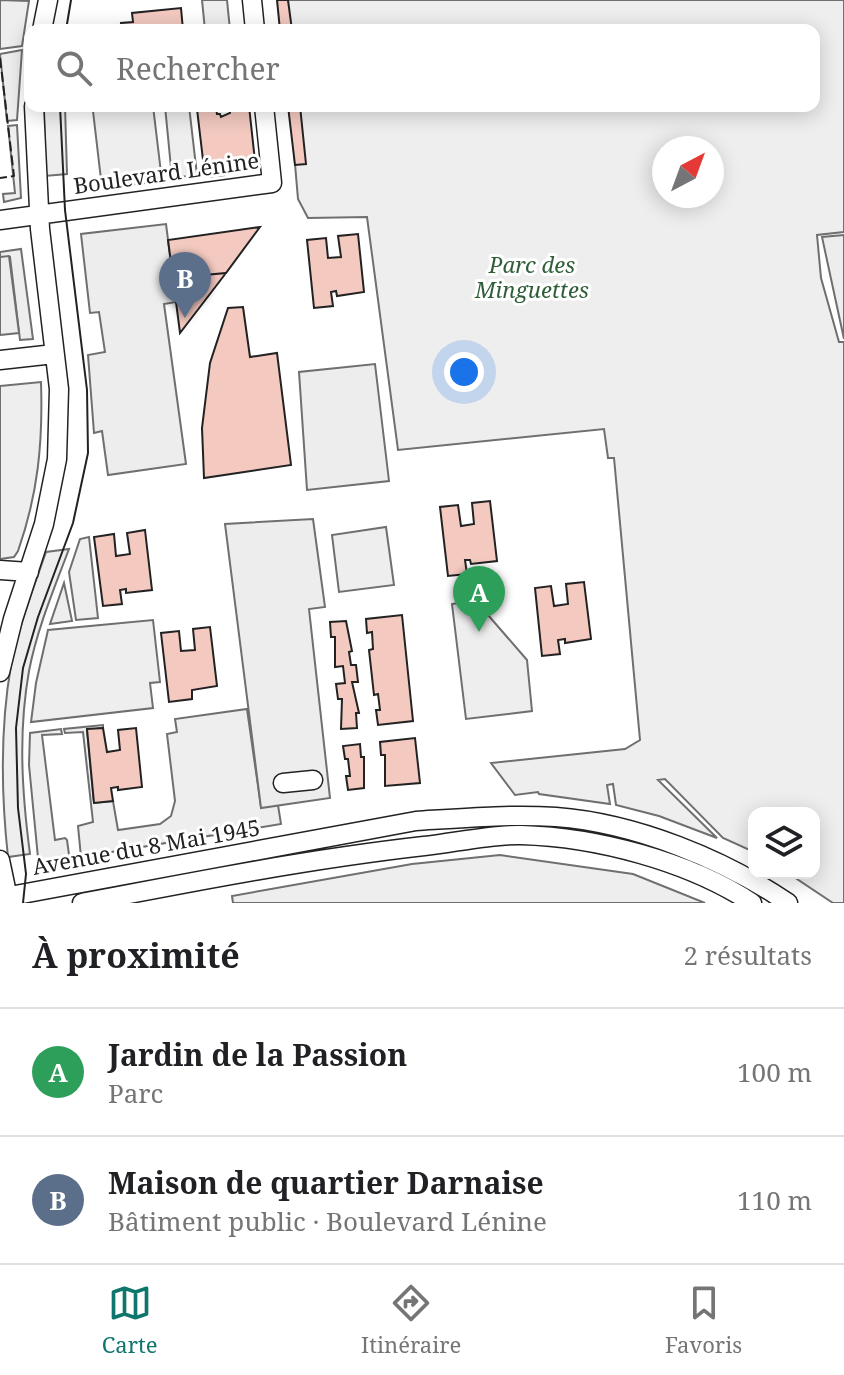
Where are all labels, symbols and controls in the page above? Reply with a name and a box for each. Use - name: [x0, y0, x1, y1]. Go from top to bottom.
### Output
- search box: [24, 24, 820, 112]
- icon: search: [52, 46, 96, 90]
- text: Rechercher: [116, 48, 280, 89]
- north arrow: [652, 136, 724, 208]
- street label: Boulevard Lénine: [71, 144, 261, 200]
- park label: Parc des Minguettes: [474, 249, 589, 304]
- pin: B: [159, 252, 211, 318]
- your location: [444, 352, 484, 392]
- pin: A: [453, 566, 505, 632]
- map controls: [748, 807, 820, 879]
- button: layers: [748, 807, 820, 879]
- street label: Avenue du 8 Mai 1945: [30, 811, 262, 881]
- text: À proximité: [32, 932, 240, 978]
- text: 2 résultats: [684, 937, 812, 973]
- text: Jardin de la Passion: [108, 1034, 407, 1075]
- text: A: [48, 1054, 68, 1090]
- text: 100 m: [737, 1054, 812, 1090]
- text: Parc: [108, 1075, 163, 1111]
- text: Maison de quartier Darnaise: [108, 1162, 544, 1203]
- text: B: [49, 1182, 67, 1218]
- text: 110 m: [737, 1182, 812, 1218]
- text: Bâtiment public · Boulevard Lénine: [108, 1203, 547, 1239]
- tab: Carte: [102, 1281, 158, 1359]
- tab: Itinéraire: [361, 1281, 461, 1359]
- tab: Favoris: [665, 1281, 742, 1359]

